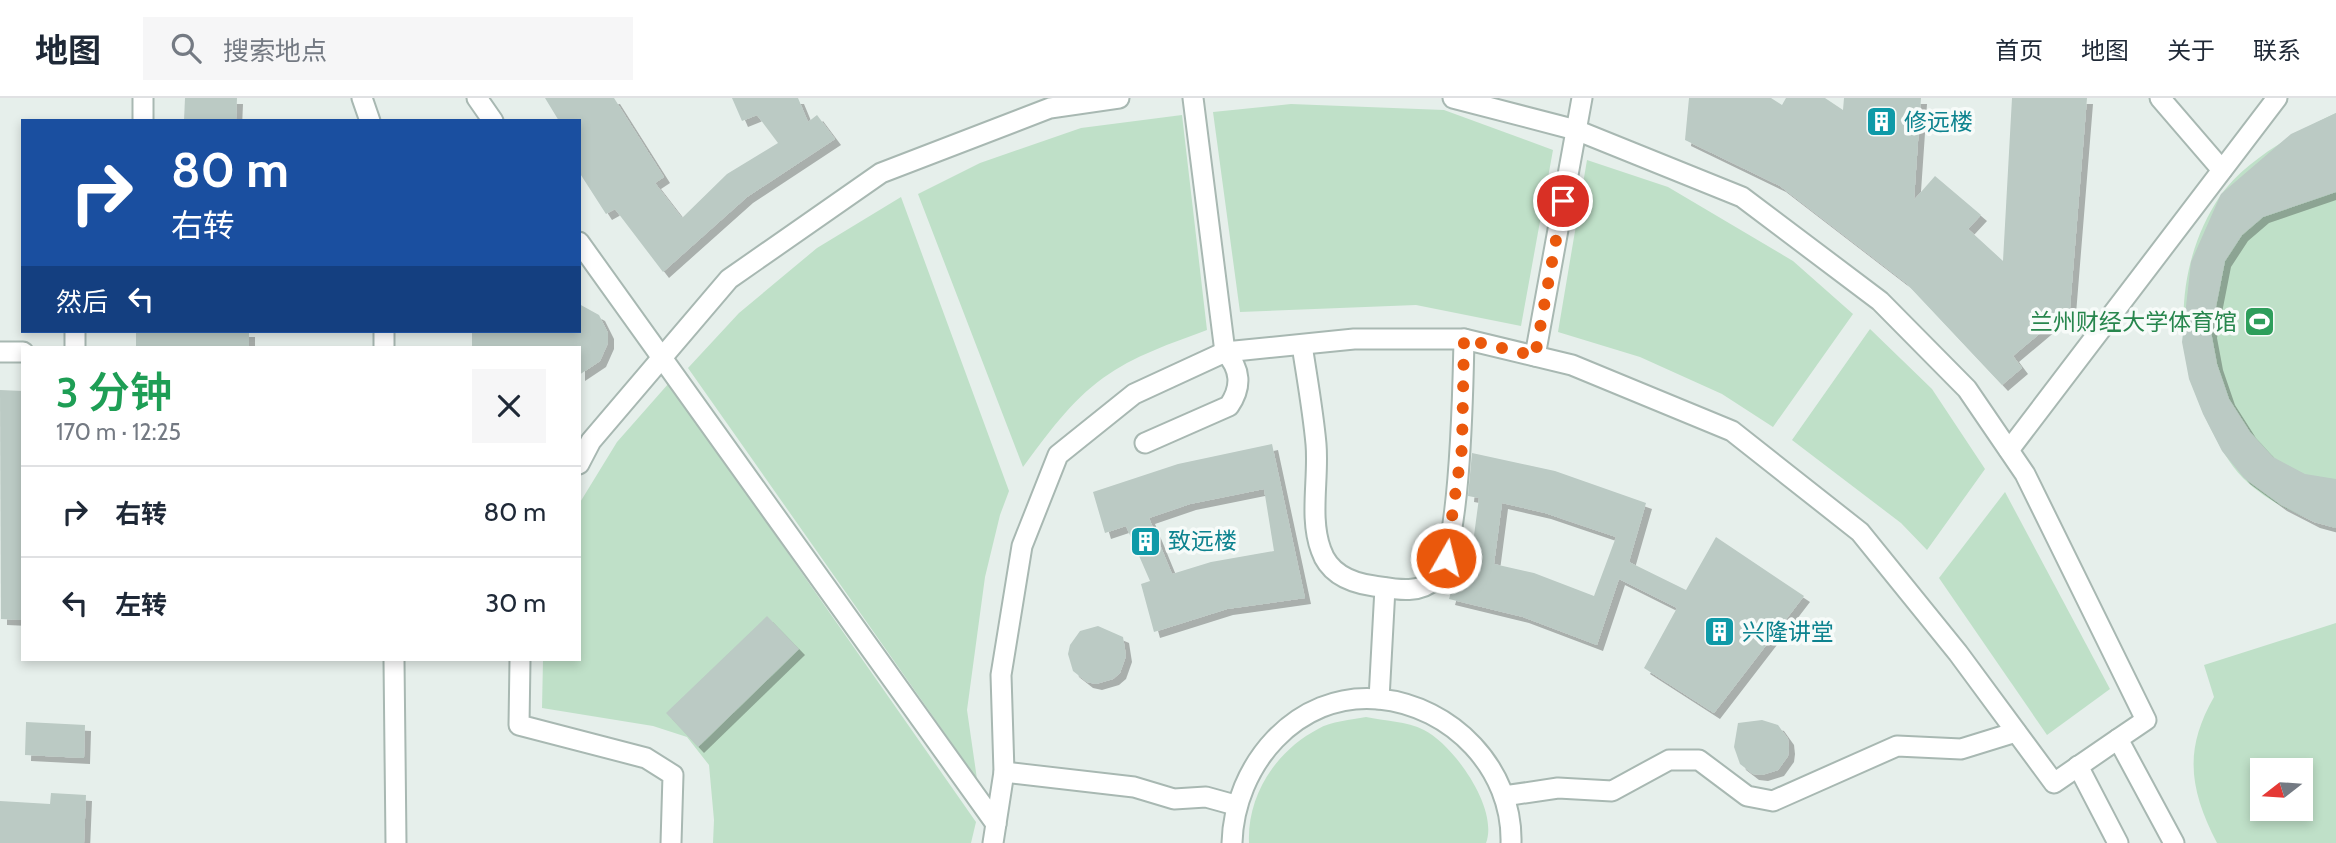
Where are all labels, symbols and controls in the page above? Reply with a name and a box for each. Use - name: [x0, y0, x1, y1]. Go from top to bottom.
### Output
- search box: [143, 17, 633, 80]
- icon: search: [167, 29, 205, 67]
- text: 地图: [35, 30, 101, 70]
- text: 搜索地点: [223, 35, 327, 67]
- text: 首页: [1995, 36, 2043, 65]
- text: 地图: [2081, 36, 2129, 65]
- text: 关于: [2167, 36, 2215, 65]
- text: 联系: [2253, 36, 2301, 65]
- building icon: 修远楼: [1864, 105, 1898, 139]
- place label: 修远楼: [1904, 108, 1973, 136]
- text: 80 m: [171, 140, 289, 199]
- icon: right: [56, 147, 147, 238]
- pin: [1533, 171, 1593, 231]
- icon: arrive: [1544, 182, 1582, 220]
- text: 右转: [171, 206, 235, 245]
- icon: left: [122, 280, 160, 318]
- text: 然后: [56, 286, 108, 318]
- sports icon: 兰州财经大学体育馆: [2243, 305, 2277, 339]
- place label: 兰州财经大学体育馆: [2030, 308, 2237, 336]
- text: 3 分钟: [56, 366, 172, 418]
- button: close: [472, 369, 546, 443]
- text: 170 m · 12:25: [56, 418, 181, 446]
- icon: right: [56, 493, 94, 531]
- text: 80 m: [483, 496, 546, 528]
- text: 右转: [115, 498, 167, 530]
- position arrow: [1409, 521, 1483, 595]
- building icon: 致远楼: [1128, 524, 1162, 558]
- place label: 致远楼: [1168, 527, 1237, 555]
- icon: left: [56, 584, 94, 622]
- text: 30 m: [485, 587, 546, 619]
- text: 左转: [115, 589, 167, 621]
- building icon: 兴隆讲堂: [1702, 615, 1736, 649]
- place label: 兴隆讲堂: [1742, 618, 1834, 646]
- north arrow: [2250, 758, 2314, 821]
- map controls: [2250, 758, 2313, 821]

